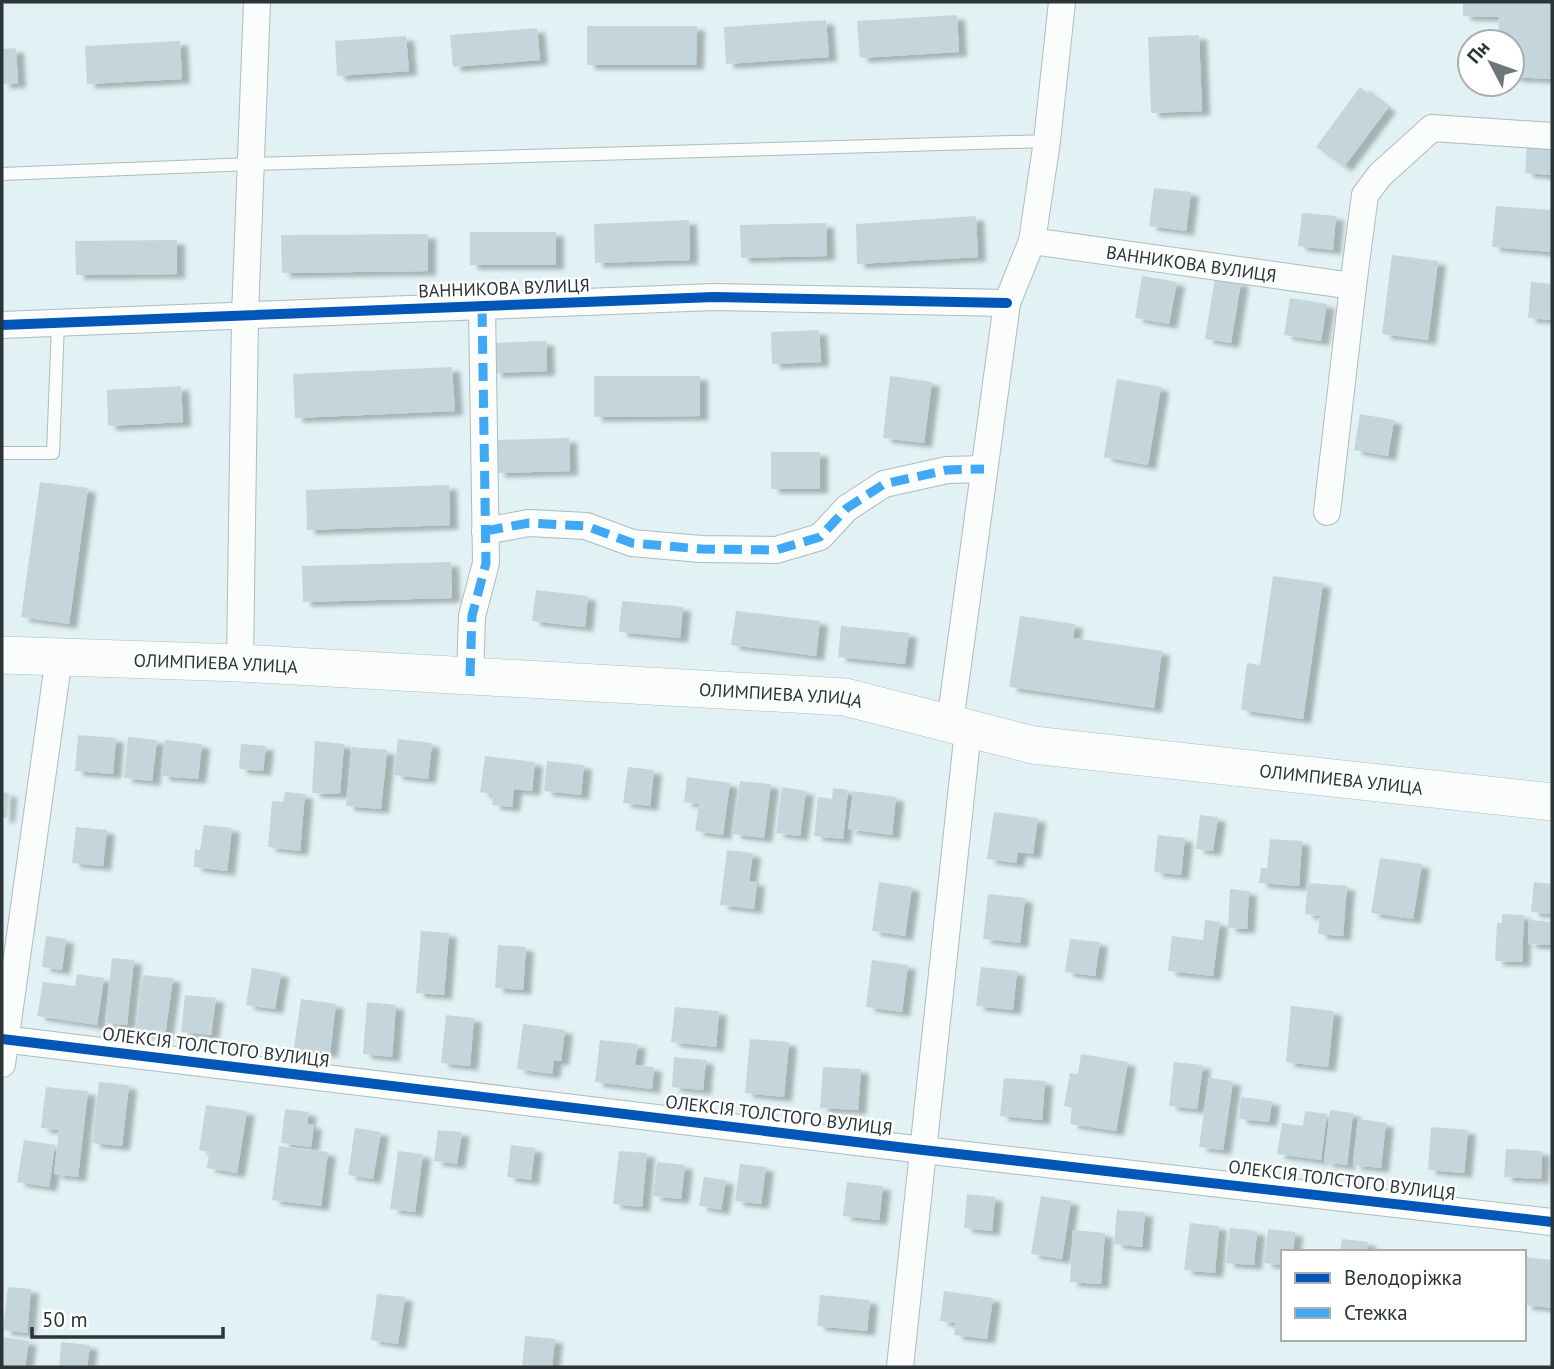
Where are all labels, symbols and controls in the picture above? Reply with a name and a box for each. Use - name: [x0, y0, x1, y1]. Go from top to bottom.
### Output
- north arrow: [1456, 28, 1526, 98]
- text: Пн: [1462, 36, 1495, 68]
- street label: ВАННИКОВА ВУЛИЦЯ: [1105, 240, 1278, 287]
- street label: ВАННИКОВА ВУЛИЦЯ: [418, 274, 590, 302]
- street label: ОЛИМПИЕВА УЛИЦА: [133, 648, 299, 678]
- street label: ОЛИМПИЕВА УЛИЦА: [698, 677, 866, 713]
- street label: ОЛИМПИЕВА УЛИЦА: [1258, 758, 1424, 799]
- street label: ОЛЕКСІЯ ТОЛСТОГО ВУЛИЦЯ: [101, 1022, 331, 1072]
- street label: ОЛЕКСІЯ ТОЛСТОГО ВУЛИЦЯ: [664, 1090, 894, 1140]
- street label: ОЛЕКСІЯ ТОЛСТОГО ВУЛИЦЯ: [1227, 1155, 1457, 1205]
- legend: [1281, 1250, 1526, 1341]
- text: Велодоріжка: [1344, 1264, 1462, 1291]
- scale bar: [32, 1296, 222, 1340]
- text: Стежка: [1344, 1299, 1408, 1326]
- text: 50 m: [42, 1306, 88, 1333]

